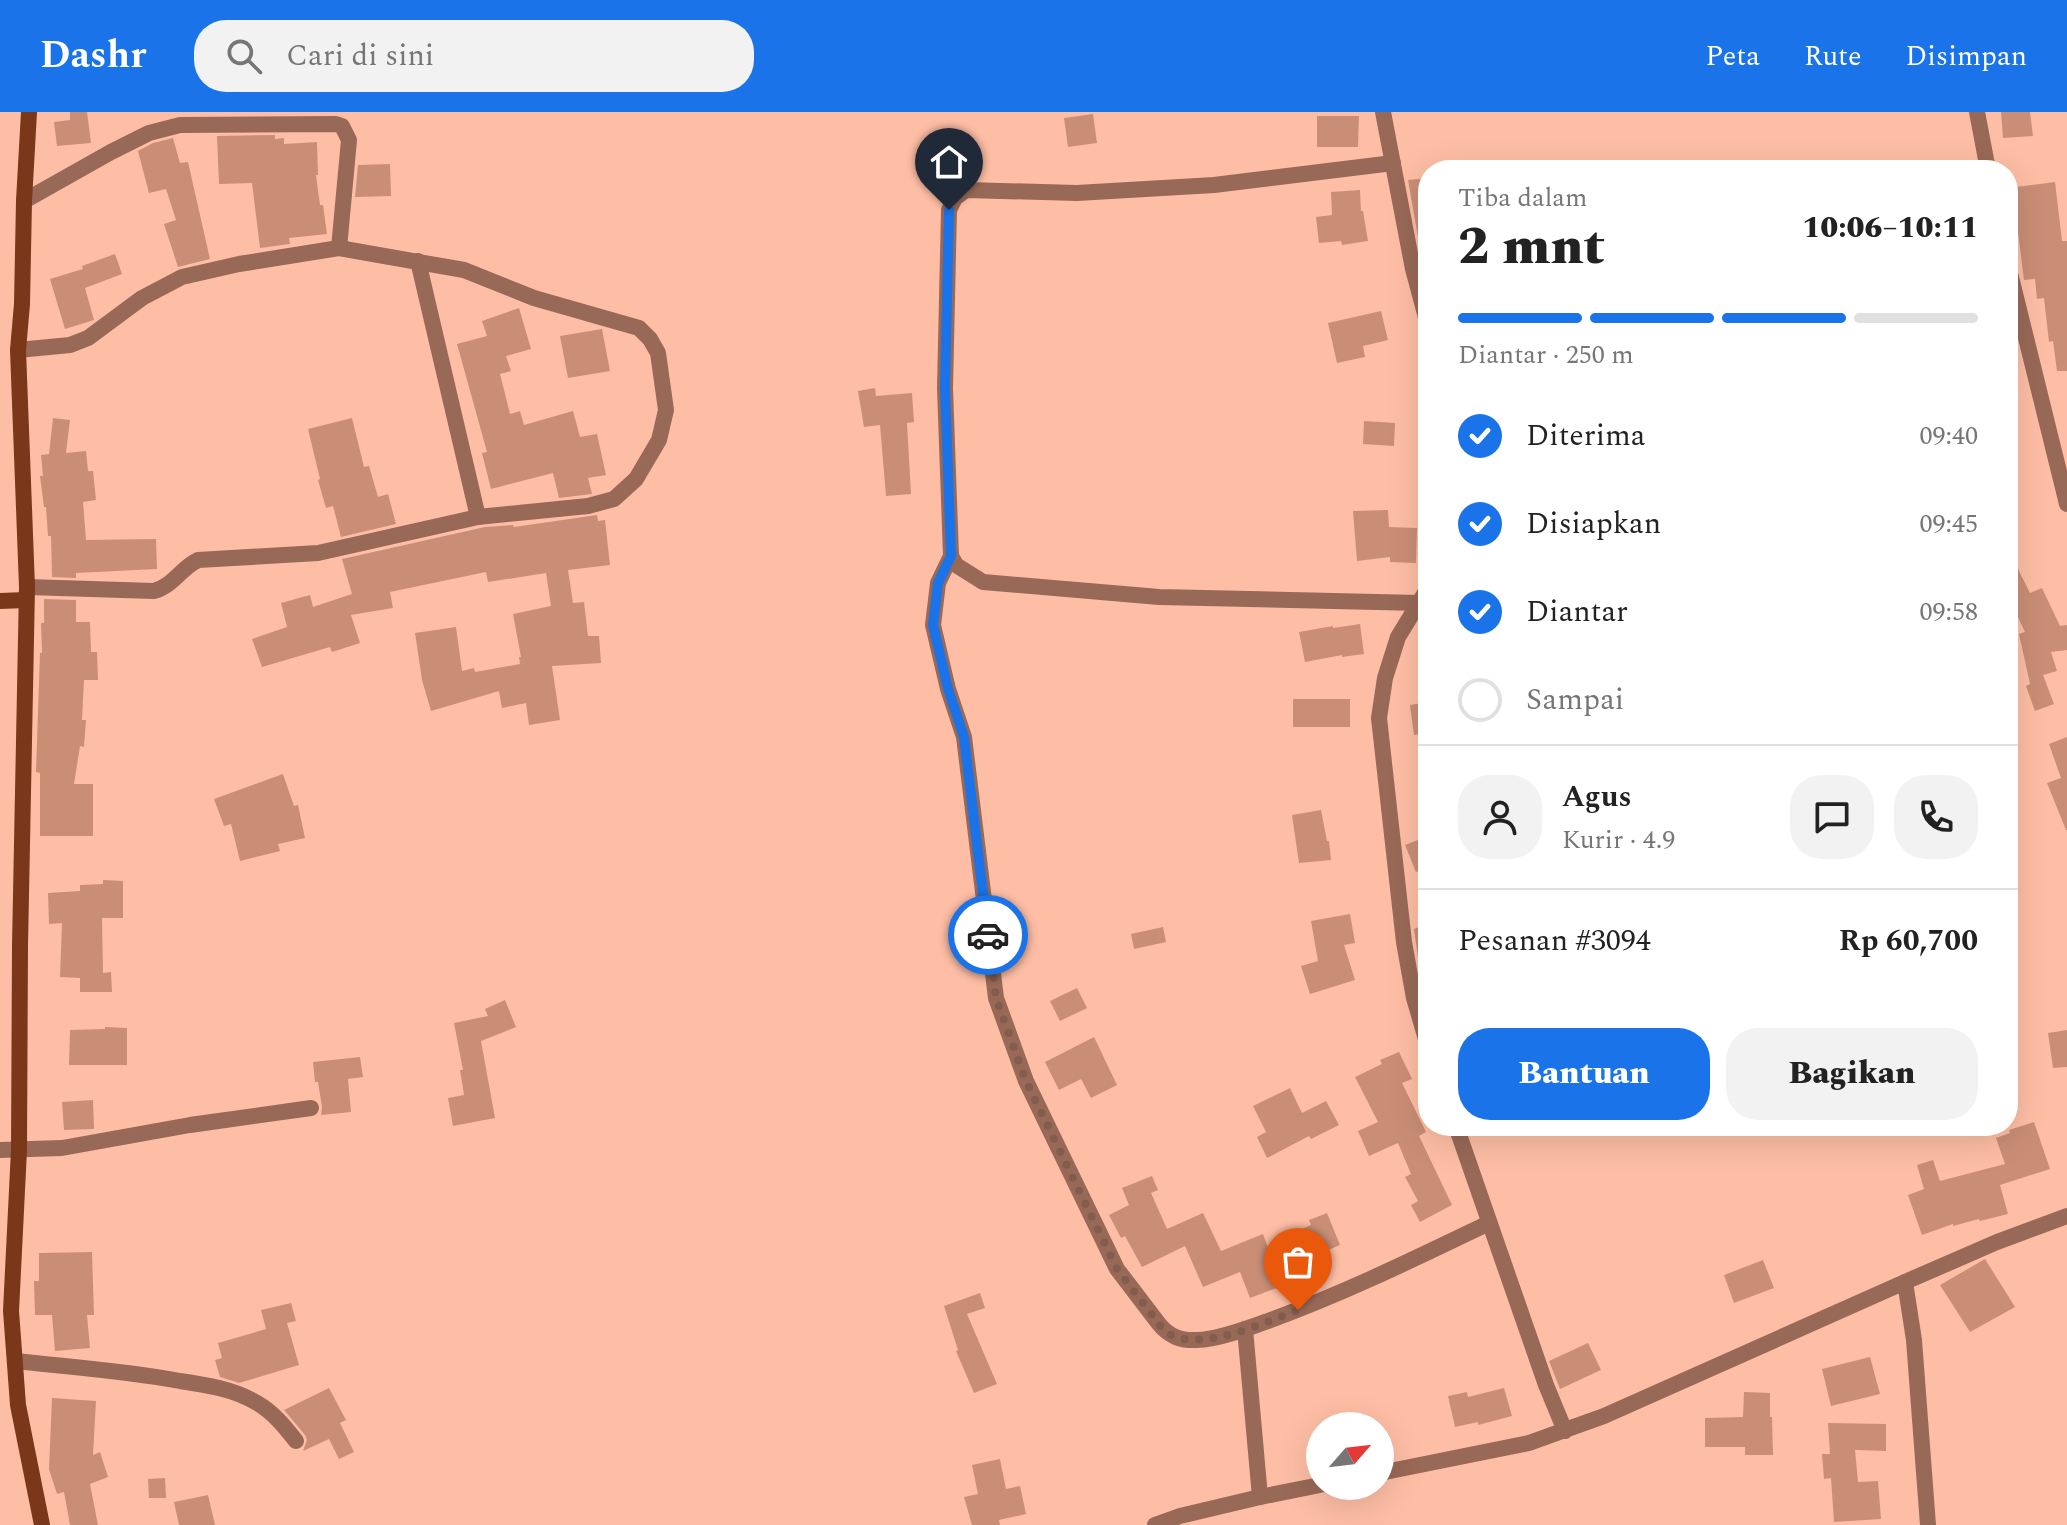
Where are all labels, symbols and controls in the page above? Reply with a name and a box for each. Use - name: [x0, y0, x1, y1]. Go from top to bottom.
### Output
- search box: [194, 20, 754, 92]
- text: Dashr: [40, 27, 146, 85]
- text: Cari di sini: [286, 33, 434, 79]
- icon: search: [222, 34, 266, 78]
- text: Peta: [1705, 35, 1760, 78]
- text: Rute: [1804, 35, 1862, 78]
- text: Disimpan: [1906, 35, 2027, 78]
- pin: [915, 128, 983, 210]
- icon: home: [927, 140, 971, 184]
- text: Tiba dalam: [1458, 178, 1587, 218]
- text: 10:06–10:11: [1802, 205, 1978, 251]
- text: 2 mnt: [1458, 208, 1605, 287]
- text: Diantar · 250 m: [1458, 335, 1634, 375]
- text: Diterima: [1526, 413, 1645, 459]
- icon: check: [1458, 414, 1502, 458]
- text: 09:40: [1919, 416, 1978, 456]
- text: Disiapkan: [1526, 501, 1661, 547]
- icon: check: [1458, 502, 1502, 546]
- text: 09:45: [1919, 504, 1978, 544]
- text: Diantar: [1526, 589, 1628, 635]
- icon: check: [1458, 590, 1502, 634]
- text: 09:58: [1919, 592, 1978, 632]
- text: Sampai: [1526, 677, 1624, 723]
- text: Agus: [1562, 774, 1632, 820]
- button: person: [1458, 775, 1542, 859]
- button: chat: [1790, 775, 1874, 859]
- button: phone: [1894, 775, 1978, 859]
- text: Kurir · 4.9: [1562, 820, 1675, 860]
- courier: [948, 895, 1028, 975]
- icon: car: [966, 913, 1010, 957]
- text: Pesanan #3094: [1458, 918, 1651, 964]
- text: Rp 60,700: [1839, 918, 1978, 964]
- button: Bantuan: [1458, 1028, 1710, 1120]
- button: Bagikan: [1726, 1028, 1978, 1120]
- pin: [1264, 1228, 1332, 1310]
- icon: bag: [1276, 1240, 1320, 1284]
- north arrow: [1306, 1412, 1394, 1500]
- map controls: [1306, 1412, 1394, 1500]

